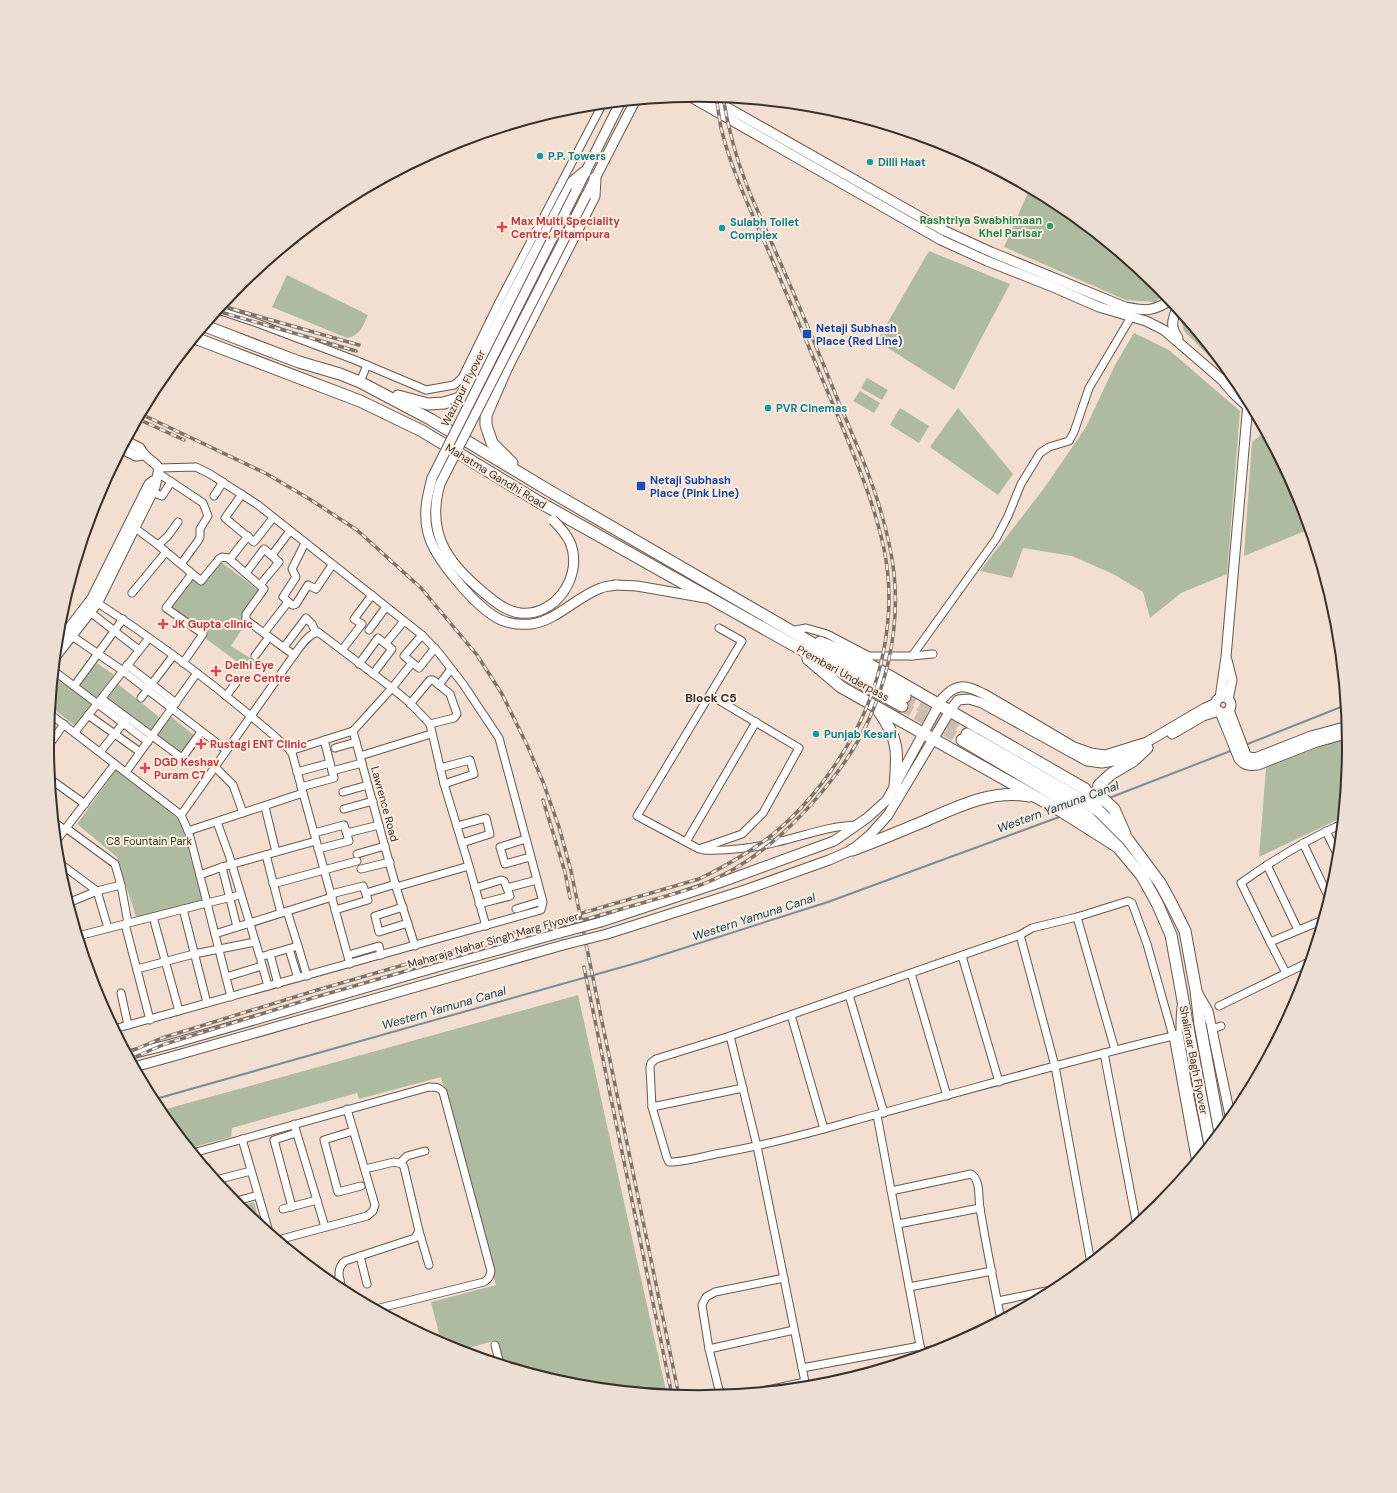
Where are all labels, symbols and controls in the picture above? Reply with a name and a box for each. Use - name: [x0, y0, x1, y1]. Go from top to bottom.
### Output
- place label: P.P. Towers: [548, 149, 606, 163]
- marker: P.P. Towers: [535, 151, 545, 161]
- place label: Dilli Haat: [878, 155, 926, 169]
- marker: Dilli Haat: [865, 157, 875, 167]
- place label: Rashtriya Swabhimaan Khel Parisar: [920, 213, 1042, 240]
- place label: Max Multi Speciality Centre, Pitampura: [511, 214, 620, 241]
- place label: Sulabh Toilet Complex: [730, 215, 799, 242]
- marker: Max Multi Speciality Centre, Pitampura: [496, 221, 508, 233]
- marker: Rashtriya Swabhimaan Khel Parisar: [1045, 221, 1055, 231]
- marker: Sulabh Toilet Complex: [717, 223, 727, 233]
- place label: Netaji Subhash Place (Red Line): [816, 321, 903, 348]
- marker: Netaji Subhash Place (Red Line): [801, 328, 813, 340]
- street label: Wazirpur Flyover: [438, 347, 488, 429]
- place label: PVR Cinemas: [776, 401, 847, 415]
- marker: PVR Cinemas: [763, 403, 773, 413]
- street label: Mahatma Gandhi Road: [443, 440, 549, 512]
- place label: Netaji Subhash Place (Pink Line): [650, 473, 739, 500]
- marker: Netaji Subhash Place (Pink Line): [635, 480, 647, 492]
- place label: JK Gupta clinic: [172, 617, 253, 631]
- marker: JK Gupta clinic: [157, 618, 169, 630]
- street label: Prembari Underpass: [794, 642, 892, 704]
- place label: Delhi Eye Care Centre: [225, 658, 291, 685]
- marker: Delhi Eye Care Centre: [210, 665, 222, 677]
- district label: Block C5: [685, 690, 737, 706]
- place label: Punjab Kesari: [824, 727, 897, 741]
- marker: Punjab Kesari: [811, 729, 821, 739]
- place label: Rustagi ENT Clinic: [210, 737, 307, 751]
- marker: Rustagi ENT Clinic: [195, 738, 207, 750]
- place label: DGD Keshav Puram C7: [154, 755, 220, 782]
- marker: DGD Keshav Puram C7: [139, 762, 151, 774]
- street label: Lawrence Road: [368, 765, 402, 843]
- water label: Western Yamuna Canal: [995, 777, 1121, 837]
- park label: C8 Fountain Park: [106, 834, 193, 848]
- water label: Western Yamuna Canal: [690, 889, 818, 944]
- street label: Maharaja Nahar Singh Marg Flyover: [406, 909, 580, 971]
- water label: Western Yamuna Canal: [380, 983, 508, 1033]
- street label: Shalimar Bagh Flyover: [1177, 1004, 1211, 1116]

